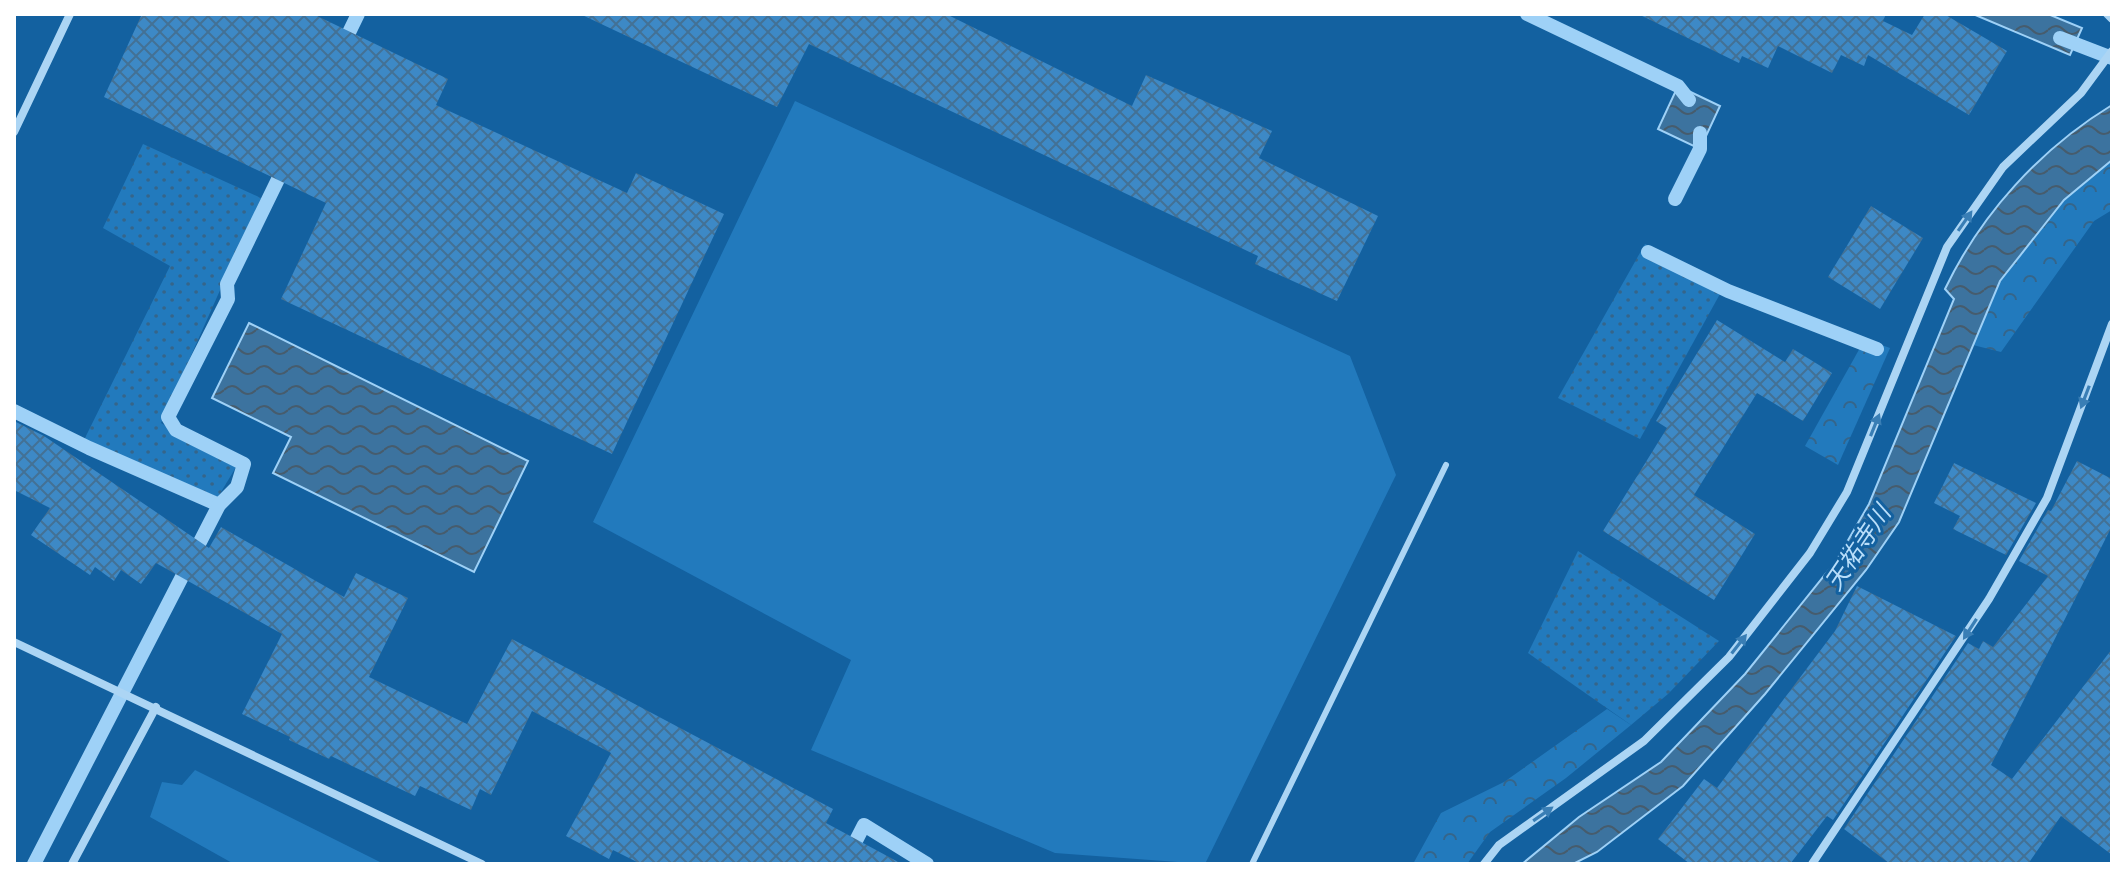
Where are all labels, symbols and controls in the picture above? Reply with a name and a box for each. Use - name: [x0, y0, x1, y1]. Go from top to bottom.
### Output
- one-way arrow: [1957, 210, 1972, 231]
- one-way arrow: [2078, 385, 2090, 409]
- one-way arrow: [1868, 413, 1881, 437]
- water label: 天祐寺川: [1820, 498, 1898, 596]
- one-way arrow: [1962, 619, 1977, 640]
- one-way arrow: [1730, 634, 1746, 654]
- one-way arrow: [1533, 807, 1554, 822]

